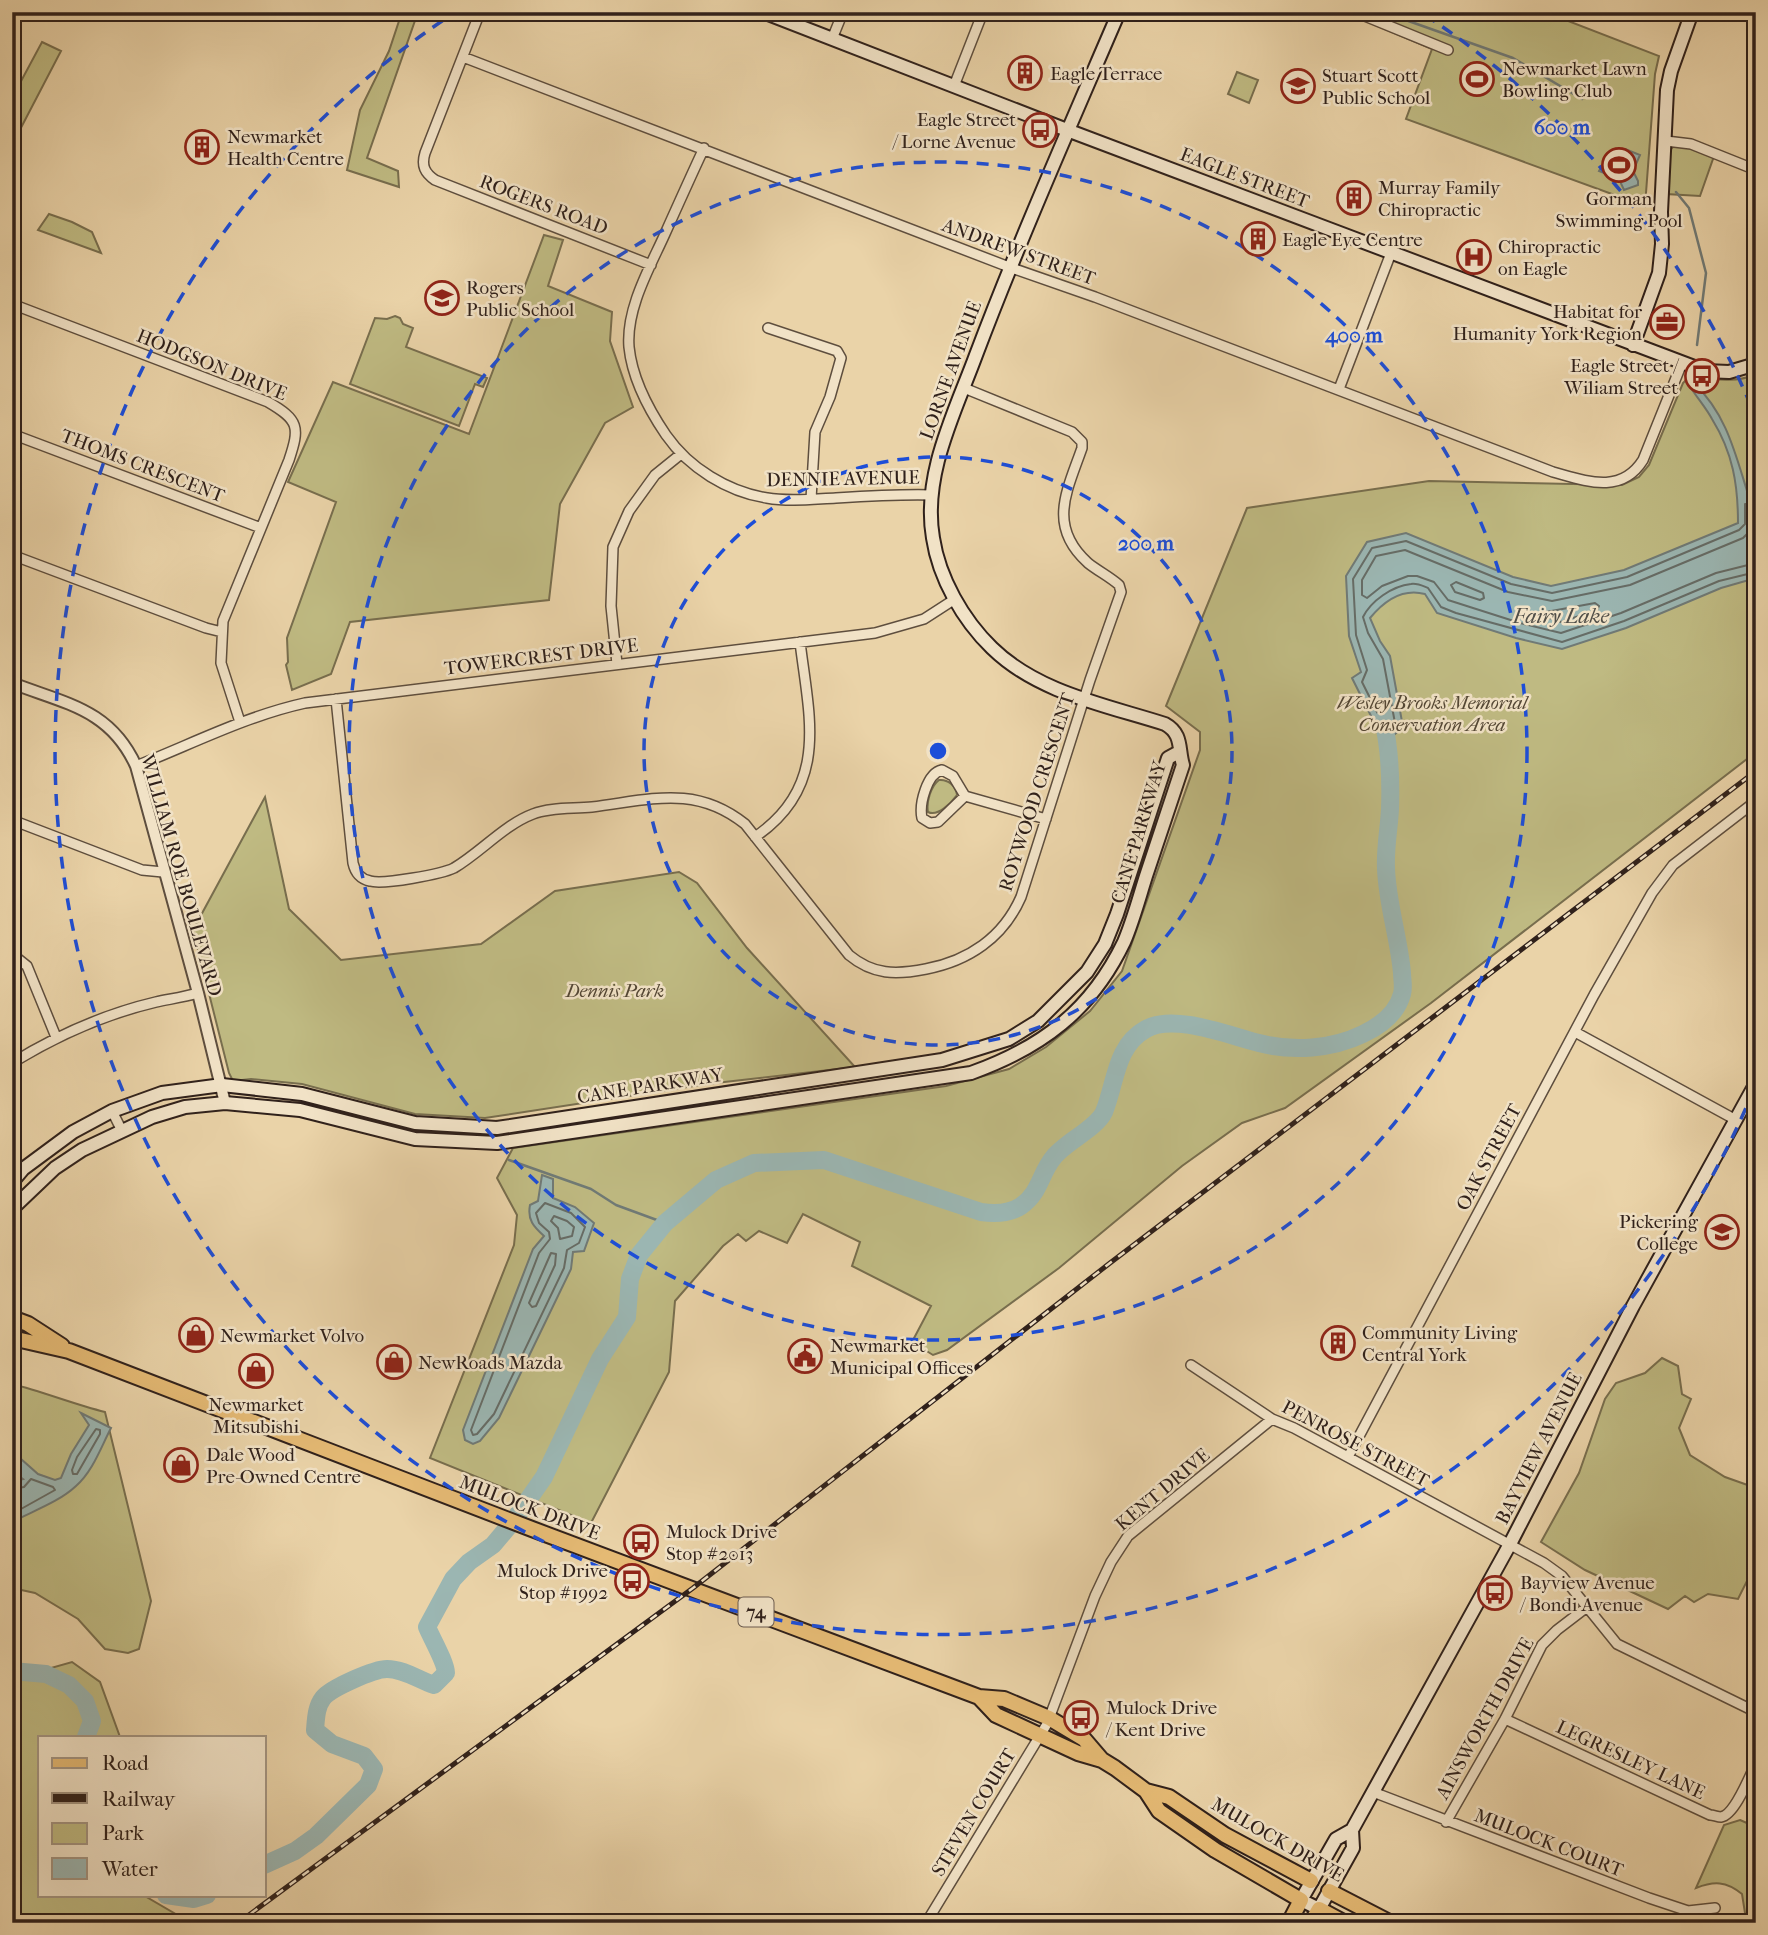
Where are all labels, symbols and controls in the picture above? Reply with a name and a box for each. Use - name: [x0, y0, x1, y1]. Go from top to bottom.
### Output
- building icon: Eagle Terrace: [1006, 54, 1044, 92]
- place label: Newmarket Lawn Bowling Club: [1502, 58, 1647, 102]
- sports icon: Newmarket Lawn Bowling Club: [1458, 60, 1496, 98]
- place label: Eagle Terrace: [1050, 63, 1162, 85]
- place label: Stuart Scott Public School: [1322, 65, 1430, 109]
- school or university icon: Stuart Scott Public School: [1279, 67, 1317, 105]
- place label: Eagle Street / Lorne Avenue: [891, 109, 1016, 153]
- bus stop icon: Eagle Street / Lorne Avenue: [1021, 111, 1059, 149]
- text: 600 m: [1534, 115, 1591, 139]
- place label: Newmarket Health Centre: [227, 126, 344, 170]
- building icon: Newmarket Health Centre: [183, 128, 221, 166]
- street label: EAGLE STREET: [1177, 143, 1312, 213]
- sports icon: Gorman Swimming Pool: [1600, 146, 1638, 184]
- street label: ROGERS ROAD: [476, 170, 611, 240]
- place label: Murray Family Chiropractic: [1378, 177, 1501, 221]
- building icon: Murray Family Chiropractic: [1335, 179, 1373, 217]
- place label: Gorman Swimming Pool: [1555, 188, 1683, 232]
- street label: ANDREW STREET: [938, 214, 1098, 290]
- building icon: Eagle Eye Centre: [1239, 220, 1277, 258]
- place label: Eagle Eye Centre: [1282, 229, 1423, 251]
- place label: Chiropractic on Eagle: [1498, 236, 1601, 280]
- hospital icon: Chiropractic on Eagle: [1455, 238, 1493, 276]
- place label: Rogers Public School: [466, 277, 574, 321]
- school or university icon: Rogers Public School: [423, 279, 461, 317]
- street label: LORNE AVENUE: [916, 298, 986, 443]
- place label: Habitat for Humanity York Region: [1453, 301, 1643, 345]
- office icon: Habitat for Humanity York Region: [1648, 303, 1686, 341]
- text: 400 m: [1324, 323, 1383, 348]
- street label: HODGSON DRIVE: [133, 325, 290, 405]
- place label: Eagle Street / Wiliam Street: [1563, 355, 1679, 399]
- bus stop icon: Eagle Street / Wiliam Street: [1683, 357, 1721, 395]
- street label: THOMS CRESCENT: [58, 425, 228, 507]
- street label: DENNIE AVENUE: [766, 467, 920, 491]
- text: 200 m: [1118, 531, 1175, 555]
- water label: Fairy Lake: [1512, 604, 1609, 628]
- street label: TOWERCREST DRIVE: [443, 634, 640, 680]
- street label: ROYWOOD CRESCENT: [994, 690, 1079, 894]
- park label: Wesley Brooks Memorial Conservation Area: [1337, 692, 1530, 736]
- centre of rings: [926, 739, 950, 763]
- street label: WILLIAM ROE BOULEVARD: [136, 751, 226, 999]
- street label: CANE PARKWAY: [1107, 757, 1171, 906]
- park label: Dennis Park: [564, 980, 664, 1002]
- street label: CANE PARKWAY: [576, 1063, 726, 1108]
- street label: OAK STREET: [1452, 1100, 1526, 1214]
- place label: Pickering College: [1619, 1211, 1699, 1255]
- school or university icon: Pickering College: [1703, 1213, 1741, 1251]
- shop icon: Newmarket Volvo: [177, 1316, 215, 1354]
- place label: Community Living Central York: [1362, 1322, 1518, 1366]
- building icon: Community Living Central York: [1319, 1324, 1357, 1362]
- place label: Newmarket Volvo: [220, 1325, 365, 1347]
- place label: Newmarket Municipal Offices: [830, 1335, 973, 1379]
- public building icon: Newmarket Municipal Offices: [786, 1337, 824, 1375]
- shop icon: NewRoads Mazda: [375, 1343, 413, 1381]
- shop icon: Newmarket Mitsubishi: [237, 1352, 275, 1390]
- place label: NewRoads Mazda: [418, 1352, 563, 1374]
- street label: BAYVIEW AVENUE: [1491, 1369, 1587, 1528]
- place label: Newmarket Mitsubishi: [208, 1394, 304, 1438]
- street label: PENROSE STREET: [1278, 1396, 1433, 1492]
- place label: Dale Wood Pre-Owned Centre: [206, 1444, 361, 1488]
- street label: KENT DRIVE: [1111, 1444, 1215, 1536]
- shop icon: Dale Wood Pre-Owned Centre: [162, 1446, 200, 1484]
- street label: MULOCK DRIVE: [456, 1471, 603, 1545]
- place label: Mulock Drive Stop #2013: [666, 1521, 777, 1565]
- bus stop icon: Mulock Drive Stop #2013: [622, 1523, 660, 1561]
- place label: Mulock Drive Stop #1992: [497, 1560, 608, 1604]
- bus stop icon: Mulock Drive Stop #1992: [613, 1562, 651, 1600]
- place label: Bayview Avenue / Bondi Avenue: [1519, 1572, 1655, 1616]
- bus stop icon: Bayview Avenue / Bondi Avenue: [1476, 1574, 1514, 1612]
- road number: 74: [738, 1597, 774, 1626]
- street label: AINSWORTH DRIVE: [1431, 1633, 1539, 1804]
- place label: Mulock Drive / Kent Drive: [1105, 1697, 1217, 1741]
- bus stop icon: Mulock Drive / Kent Drive: [1062, 1699, 1100, 1737]
- street label: LEGRESLEY LANE: [1553, 1716, 1709, 1804]
- legend: [38, 1736, 266, 1896]
- street label: STEVEN COURT: [927, 1745, 1021, 1880]
- text: Road: [102, 1751, 149, 1775]
- text: Railway: [102, 1787, 176, 1811]
- street label: MULOCK DRIVE: [1208, 1793, 1348, 1887]
- street label: MULOCK COURT: [1471, 1804, 1626, 1882]
- text: Park: [102, 1821, 144, 1845]
- text: Water: [101, 1857, 158, 1881]

